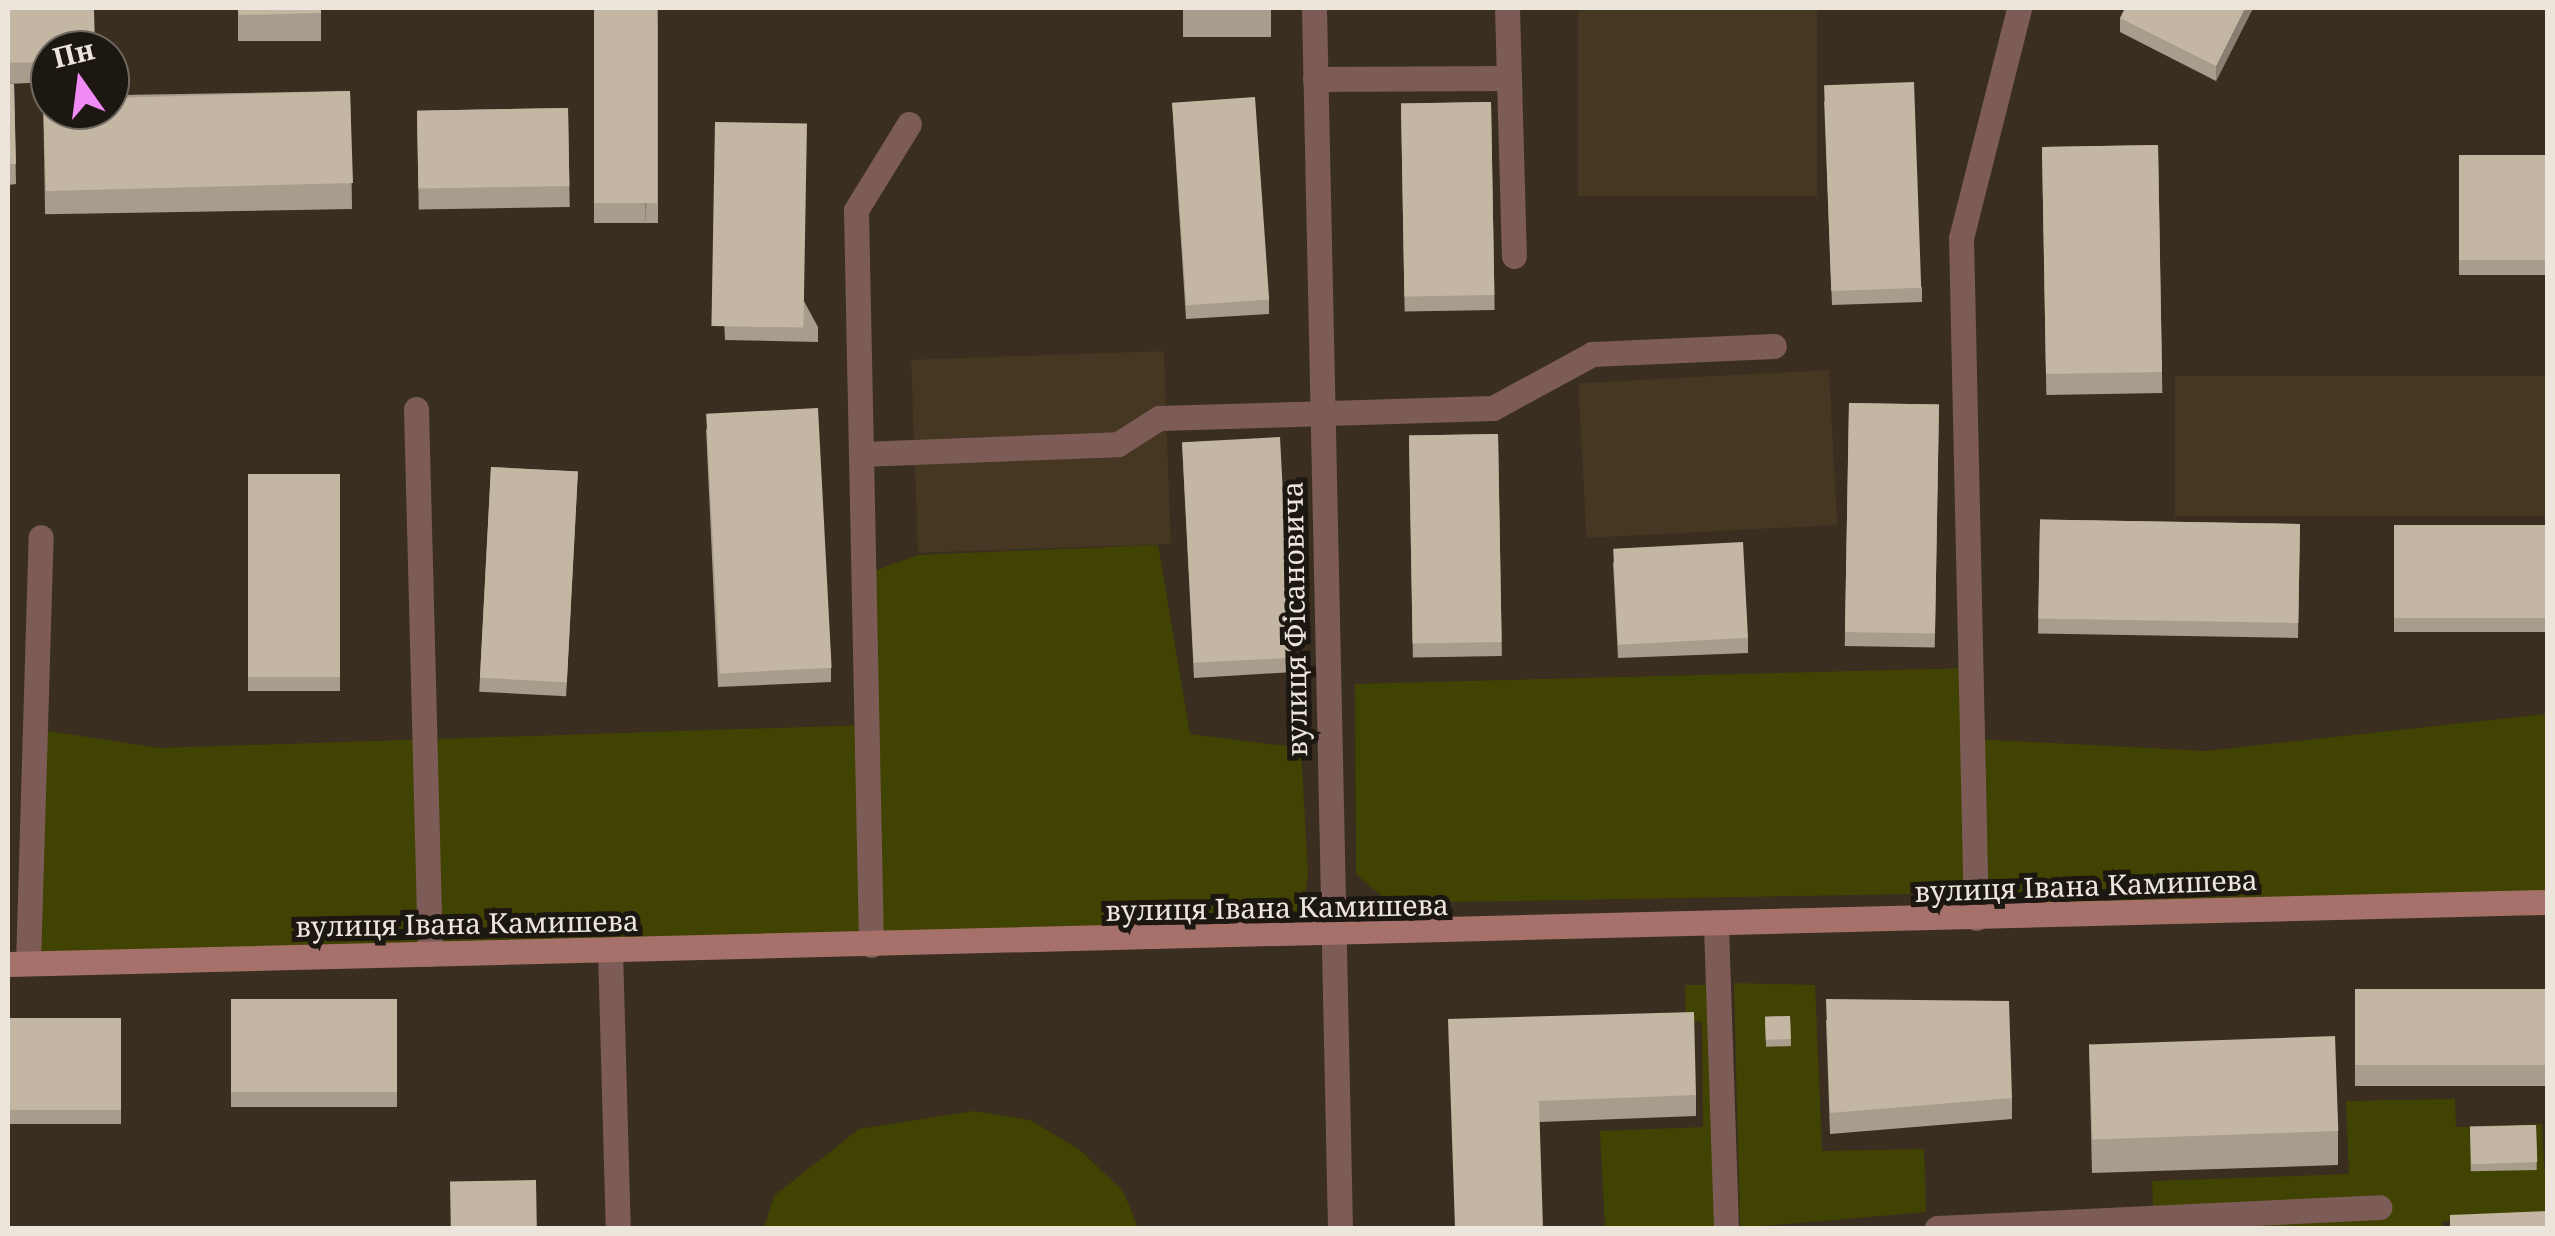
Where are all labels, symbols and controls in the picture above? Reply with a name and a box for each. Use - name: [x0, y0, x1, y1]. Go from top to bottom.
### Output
- text: Пн: [49, 29, 98, 76]
- north arrow: [30, 30, 130, 130]
- street label: вулиця Фісановича: [1275, 481, 1313, 757]
- street label: вулиця Івана Камишева: [1914, 862, 2258, 908]
- street label: вулиця Івана Камишева: [1105, 887, 1449, 927]
- street label: вулиця Івана Камишева: [295, 903, 639, 943]

